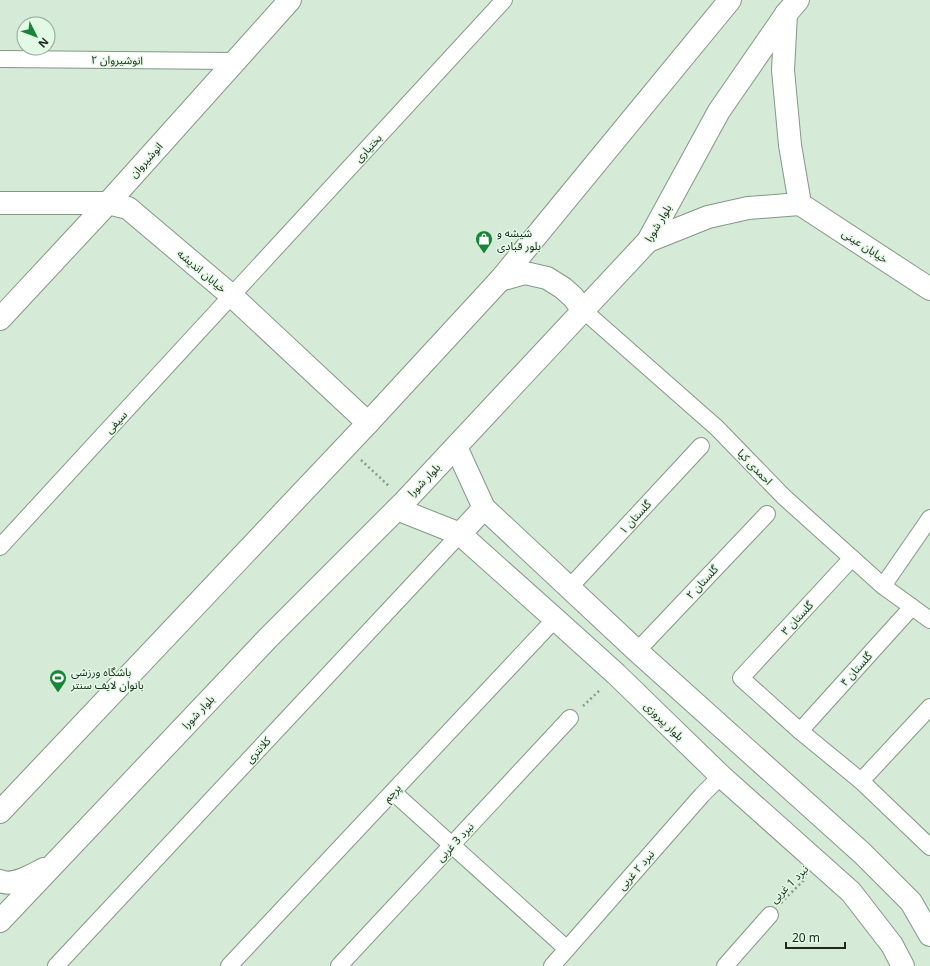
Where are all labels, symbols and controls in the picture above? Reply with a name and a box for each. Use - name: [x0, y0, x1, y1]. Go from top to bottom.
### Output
- north arrow: [16, 16, 56, 56]
- text: N: [32, 31, 55, 53]
- street label: انوشیروان ۲: [91, 49, 143, 72]
- street label: بختیاری: [348, 128, 388, 169]
- street label: انوشیروان: [123, 137, 169, 184]
- street label: بلوار شورا: [638, 200, 679, 247]
- place label: شیشه و بلور قبادی: [497, 222, 541, 258]
- street label: خیابان عینی: [837, 223, 893, 270]
- shop icon: شیشه و بلور قبادی: [474, 229, 494, 254]
- street label: خیابان اندیشه: [171, 243, 232, 300]
- street label: سیفی: [99, 405, 134, 440]
- street label: احمدی کیا: [731, 443, 778, 491]
- street label: بلوار شورا: [402, 458, 447, 503]
- street label: گلستان ۱: [613, 494, 658, 540]
- street label: گلستان ۲: [680, 559, 725, 605]
- street label: گلستان ۳: [775, 595, 820, 641]
- street label: گلستان ۴: [834, 646, 879, 692]
- place label: باشگاه ورزشی بانوان لایف سنتر: [70, 661, 144, 697]
- sports icon: باشگاه ورزشی بانوان لایف سنتر: [48, 668, 68, 693]
- street label: بلوار شورا: [176, 689, 221, 735]
- street label: بلوار پیروزی: [638, 696, 690, 747]
- street label: کلانتری: [239, 731, 278, 769]
- street label: پرچم: [377, 778, 408, 808]
- street label: نبرد 3 غربی: [430, 817, 480, 868]
- street label: نبرد ۲ غربی: [612, 844, 661, 896]
- street label: نبرد 1 غربی: [764, 859, 815, 910]
- scale bar: [786, 924, 845, 950]
- text: 20 m: [792, 926, 820, 951]

